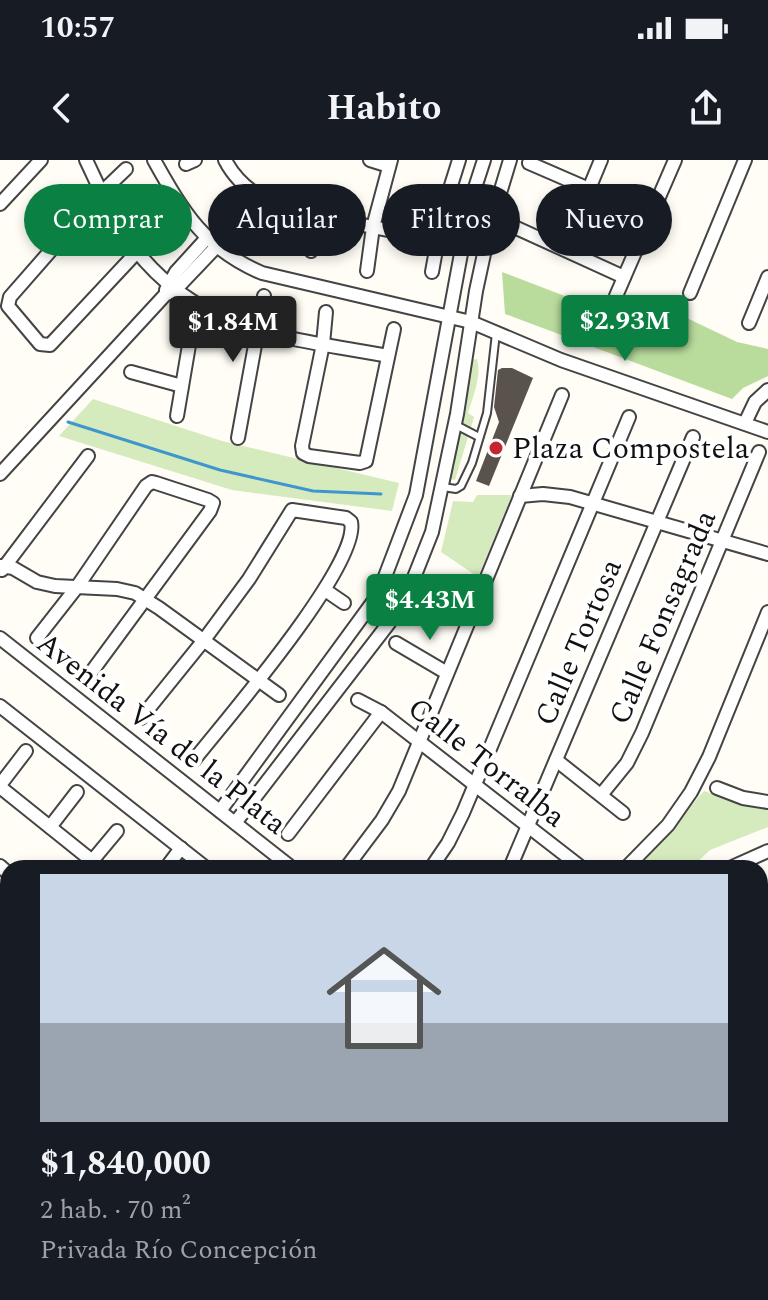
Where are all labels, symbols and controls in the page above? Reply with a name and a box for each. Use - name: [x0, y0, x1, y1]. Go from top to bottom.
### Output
- text: 10:57: [40, 5, 115, 51]
- text: Habito: [327, 81, 441, 136]
- icon: back: [40, 86, 84, 130]
- icon: share: [684, 86, 728, 130]
- chip: Comprar: [24, 184, 192, 256]
- chip: Alquilar: [208, 184, 366, 256]
- chip: Filtros: [382, 184, 520, 256]
- chip: Nuevo: [536, 184, 672, 256]
- pin: $2.93M: [560, 295, 690, 363]
- pin: $1.84M: [168, 296, 298, 364]
- text: $2.93M: [579, 301, 671, 341]
- text: $1.84M: [187, 302, 279, 342]
- place label: Plaza Compostela: [512, 426, 750, 472]
- marker: Plaza Compostela: [487, 439, 505, 457]
- street label: Calle Fonsagrada: [597, 503, 729, 732]
- street label: Calle Tortosa: [523, 552, 635, 733]
- pin: $4.43M: [365, 574, 495, 642]
- text: $4.43M: [384, 580, 476, 620]
- street label: Avenida Vía de la Plata: [26, 621, 297, 847]
- street label: Calle Torralba: [397, 686, 576, 840]
- icon: home: [312, 926, 456, 1070]
- text: $1,840,000: [40, 1138, 211, 1190]
- text: 2 hab. · 70 m²: [40, 1190, 190, 1230]
- text: Privada Río Concepción: [40, 1230, 317, 1270]

